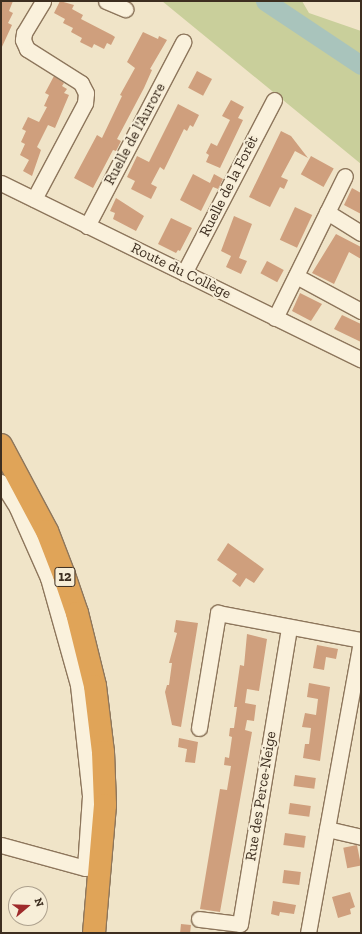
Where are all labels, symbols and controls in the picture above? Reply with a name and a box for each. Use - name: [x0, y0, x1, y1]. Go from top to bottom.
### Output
- street label: Ruelle de l'Aurore: [101, 80, 169, 188]
- street label: Ruelle de la Forêt: [196, 132, 262, 240]
- street label: Route du Collège: [128, 239, 234, 303]
- road number: 12: [54, 565, 76, 589]
- street label: Rue des Perce-Neige: [242, 730, 280, 862]
- north arrow: [8, 886, 48, 926]
- text: N: [31, 896, 46, 908]

